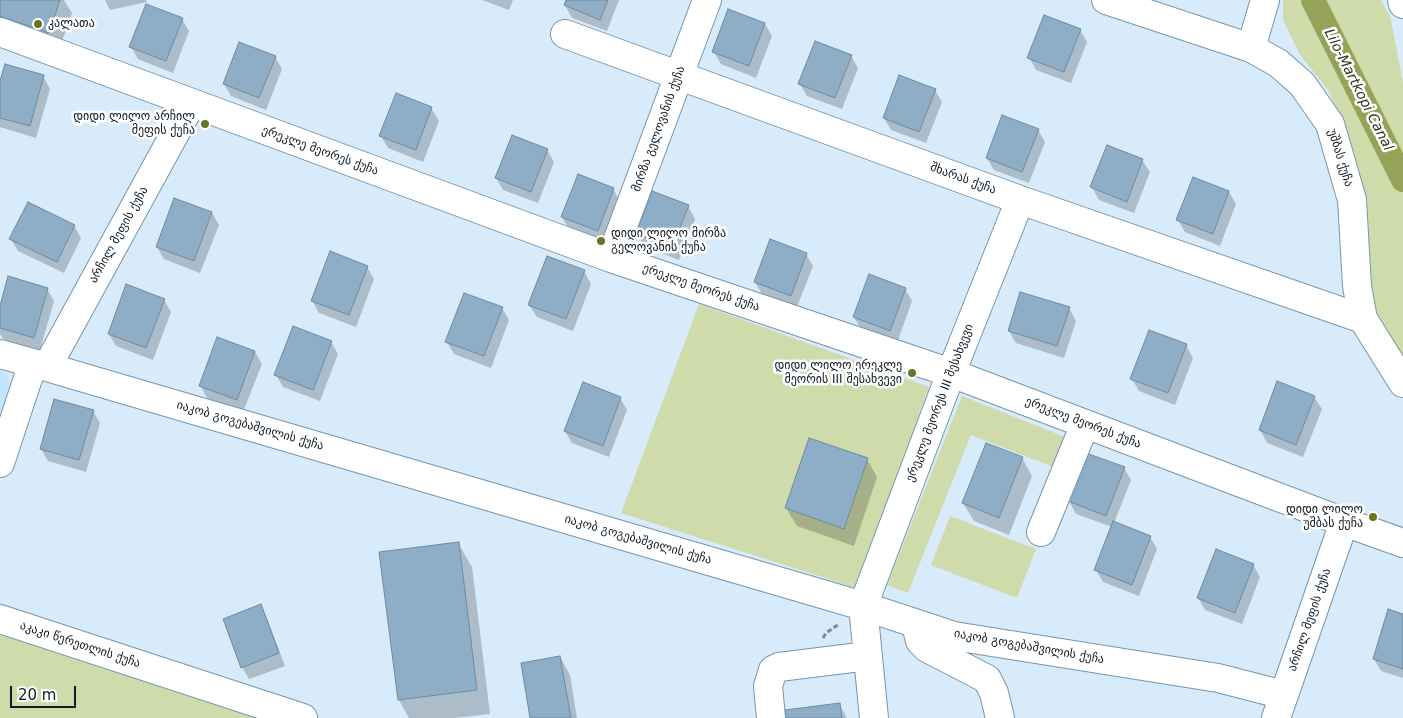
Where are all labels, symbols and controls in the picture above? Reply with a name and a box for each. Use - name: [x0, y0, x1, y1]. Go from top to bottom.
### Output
- place label: კალათა: [48, 17, 95, 31]
- marker: კალათა: [32, 18, 44, 30]
- water label: Lilo-Martkopi Canal: [1320, 26, 1396, 154]
- street label: მირზა გელოვანის ქუჩა: [630, 64, 688, 194]
- place label: დიდი ლილო არჩილ მეფის ქუჩა: [73, 110, 195, 138]
- marker: დიდი ლილო არჩილ მეფის ქუჩა: [199, 118, 211, 130]
- street label: ერეკლე მეორეს ქუჩა: [260, 123, 380, 179]
- street label: უშბას ქუჩა: [1324, 127, 1356, 189]
- street label: შხარას ქუჩა: [928, 160, 998, 198]
- street label: არჩილ მეფის ქუჩა: [87, 184, 151, 286]
- place label: დიდი ლილო მირზა გელოვანის ქუჩა: [611, 227, 726, 255]
- marker: დიდი ლილო მირზა გელოვანის ქუჩა: [595, 235, 607, 247]
- street label: ერეკლე მეორეს ქუჩა: [641, 261, 761, 315]
- street label: ერეკლე მეორეს III შესახვევი: [903, 322, 977, 484]
- place label: დიდი ლილო ერეკლე მეორის III შესახვევი: [774, 359, 902, 387]
- marker: დიდი ლილო ერეკლე მეორის III შესახვევი: [906, 367, 918, 379]
- street label: ერეკლე მეორეს ქუჩა: [1023, 394, 1143, 452]
- street label: იაკობ გოგებაშვილის ქუჩა: [175, 398, 325, 454]
- place label: დიდი ლილო უშბას ქუჩა: [1286, 503, 1363, 531]
- marker: დიდი ლილო უშბას ქუჩა: [1367, 511, 1379, 523]
- street label: იაკობ გოგებაშვილის ქუჩა: [563, 512, 713, 568]
- street label: არჩილ მეფის ქუჩა: [1286, 567, 1334, 673]
- street label: აკაკი წერეთლის ქუჩა: [18, 619, 142, 671]
- street label: იაკობ გოგებაშვილის ქუჩა: [953, 627, 1105, 667]
- scale bar: [12, 676, 79, 708]
- text: 20 m: [18, 686, 56, 704]

